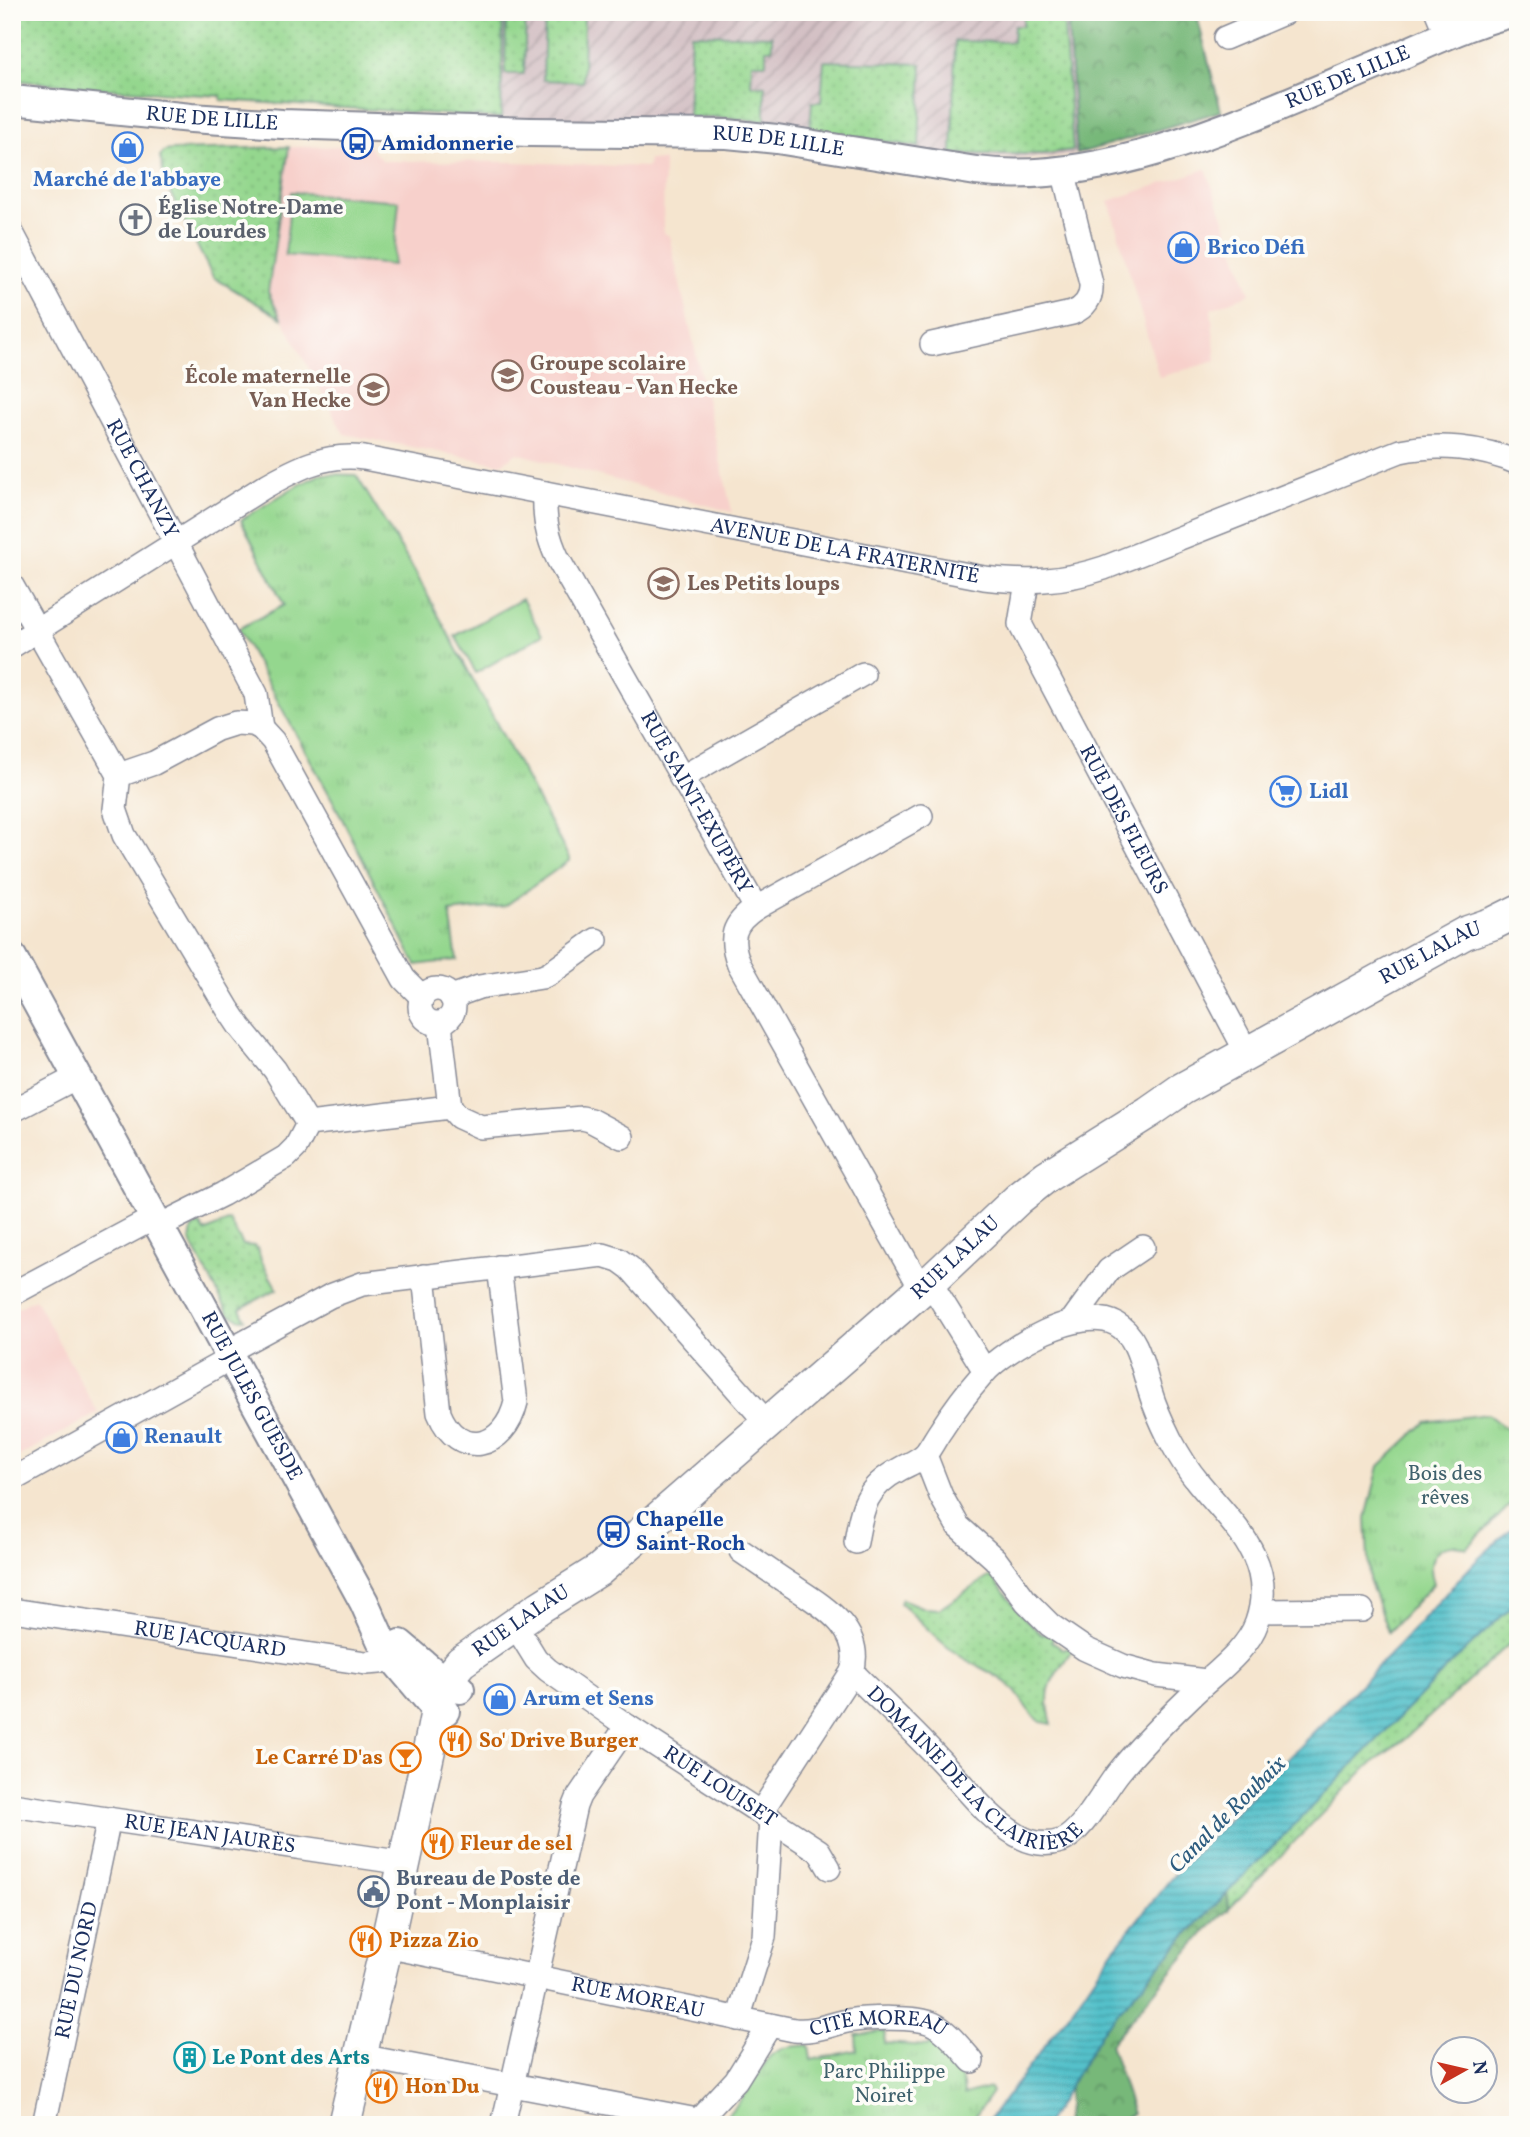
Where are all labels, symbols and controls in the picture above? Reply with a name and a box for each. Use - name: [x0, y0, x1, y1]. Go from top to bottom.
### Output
- street label: RUE DE LILLE: [1281, 38, 1415, 117]
- street label: RUE DE LILLE: [144, 99, 279, 138]
- street label: RUE DE LILLE: [712, 119, 846, 164]
- bus stop icon: Amidonnerie: [341, 127, 375, 161]
- place label: Amidonnerie: [381, 130, 514, 159]
- shop icon: Marché de l'abbaye: [110, 131, 144, 165]
- place label: Marché de l'abbaye: [33, 166, 221, 195]
- place label: Église Notre-Dame de Lourdes: [158, 194, 344, 247]
- church icon: Église Notre-Dame de Lourdes: [118, 203, 152, 237]
- shop icon: Brico Défi: [1167, 231, 1201, 265]
- place label: Brico Défi: [1207, 234, 1305, 263]
- place label: Groupe scolaire Cousteau - Van Hecke: [530, 350, 738, 403]
- school or university icon: Groupe scolaire Cousteau - Van Hecke: [490, 359, 524, 393]
- place label: École maternelle Van Hecke: [185, 363, 351, 416]
- school or university icon: École maternelle Van Hecke: [357, 372, 391, 406]
- street label: RUE CHANZY: [99, 414, 186, 543]
- street label: AVENUE DE LA FRATERNITÉ: [708, 511, 982, 591]
- school or university icon: Les Petits loups: [647, 567, 681, 601]
- place label: Les Petits loups: [687, 570, 840, 599]
- street label: RUE SAINT-EXUPÉRY: [633, 706, 760, 899]
- street label: RUE DES FLEURS: [1072, 740, 1175, 900]
- supermarket icon: Lidl: [1269, 775, 1303, 809]
- place label: Lidl: [1309, 778, 1349, 807]
- street label: RUE LALAU: [1374, 914, 1485, 992]
- street label: RUE LALAU: [905, 1209, 1006, 1307]
- street label: RUE JULES GUESDE: [194, 1306, 309, 1486]
- shop icon: Renault: [104, 1420, 138, 1454]
- place label: Renault: [144, 1423, 222, 1452]
- park label: Bois des rêves: [1408, 1460, 1482, 1513]
- place label: Chapelle Saint-Roch: [636, 1506, 746, 1559]
- bus stop icon: Chapelle Saint-Roch: [596, 1515, 630, 1549]
- street label: RUE LALAU: [466, 1578, 575, 1664]
- street label: RUE JACQUARD: [132, 1614, 288, 1665]
- street label: DOMAINE DE LA CLAIRIÈRE: [860, 1680, 1090, 1858]
- shop icon: Arum et Sens: [483, 1682, 517, 1716]
- place label: Arum et Sens: [523, 1685, 654, 1714]
- restaurant icon: So' Drive Burger: [439, 1724, 473, 1758]
- place label: So' Drive Burger: [479, 1727, 638, 1756]
- street label: RUE LOUISET: [657, 1739, 782, 1834]
- bar icon: Le Carré D'as: [389, 1741, 423, 1775]
- place label: Le Carré D'as: [255, 1744, 383, 1773]
- water label: Canal de Roubaix: [1162, 1748, 1295, 1881]
- street label: RUE JEAN JAURÈS: [122, 1807, 298, 1861]
- restaurant icon: Fleur de sel: [420, 1827, 454, 1861]
- place label: Fleur de sel: [460, 1830, 573, 1859]
- place label: Bureau de Poste de Pont - Monplaisir: [396, 1865, 580, 1918]
- public building icon: Bureau de Poste de Pont - Monplaisir: [356, 1874, 390, 1908]
- street label: RUE DU NORD: [48, 1899, 106, 2042]
- restaurant icon: Pizza Zio: [349, 1924, 383, 1958]
- place label: Pizza Zio: [389, 1927, 479, 1956]
- street label: RUE MOREAU: [569, 1970, 707, 2026]
- street label: CITÉ MOREAU: [807, 2004, 953, 2044]
- north arrow: [1428, 2036, 1498, 2106]
- building icon: Le Pont des Arts: [172, 2041, 206, 2075]
- place label: Le Pont des Arts: [212, 2044, 370, 2073]
- park label: Parc Philippe Noiret: [823, 2058, 945, 2111]
- text: N: [1465, 2059, 1493, 2077]
- restaurant icon: Hon Du: [365, 2070, 399, 2104]
- place label: Hon Du: [405, 2073, 480, 2102]

